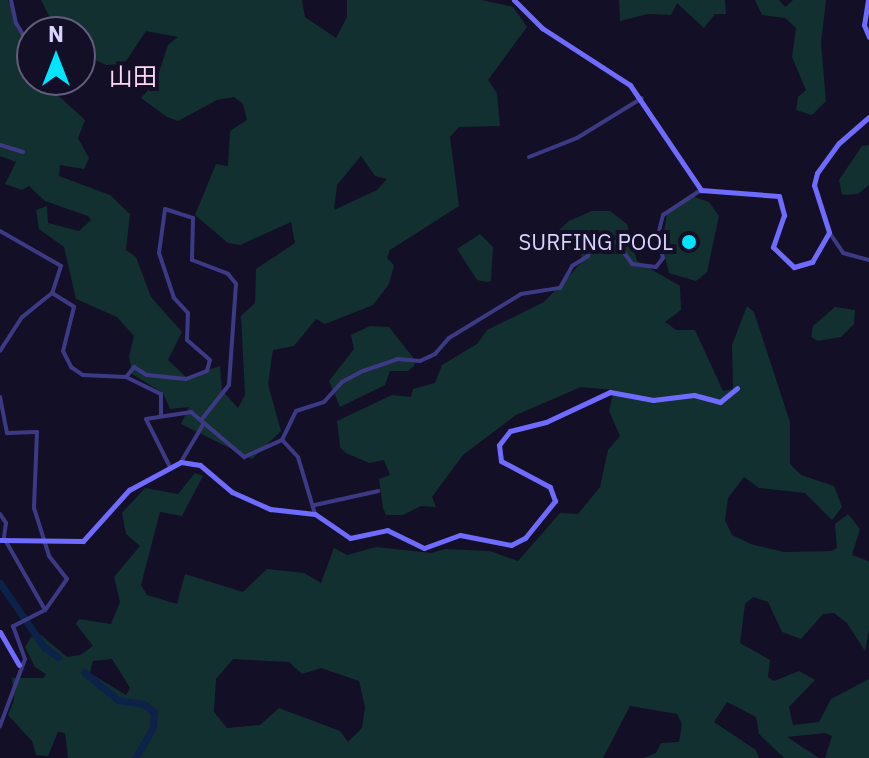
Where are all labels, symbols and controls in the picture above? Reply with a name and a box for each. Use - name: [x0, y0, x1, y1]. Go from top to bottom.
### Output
- north arrow: [16, 16, 96, 96]
- text: N: [48, 19, 64, 48]
- district label: 山田: [109, 63, 157, 91]
- place label: SURFING POOL: [519, 229, 673, 255]
- marker: SURFING POOL: [680, 233, 698, 251]

